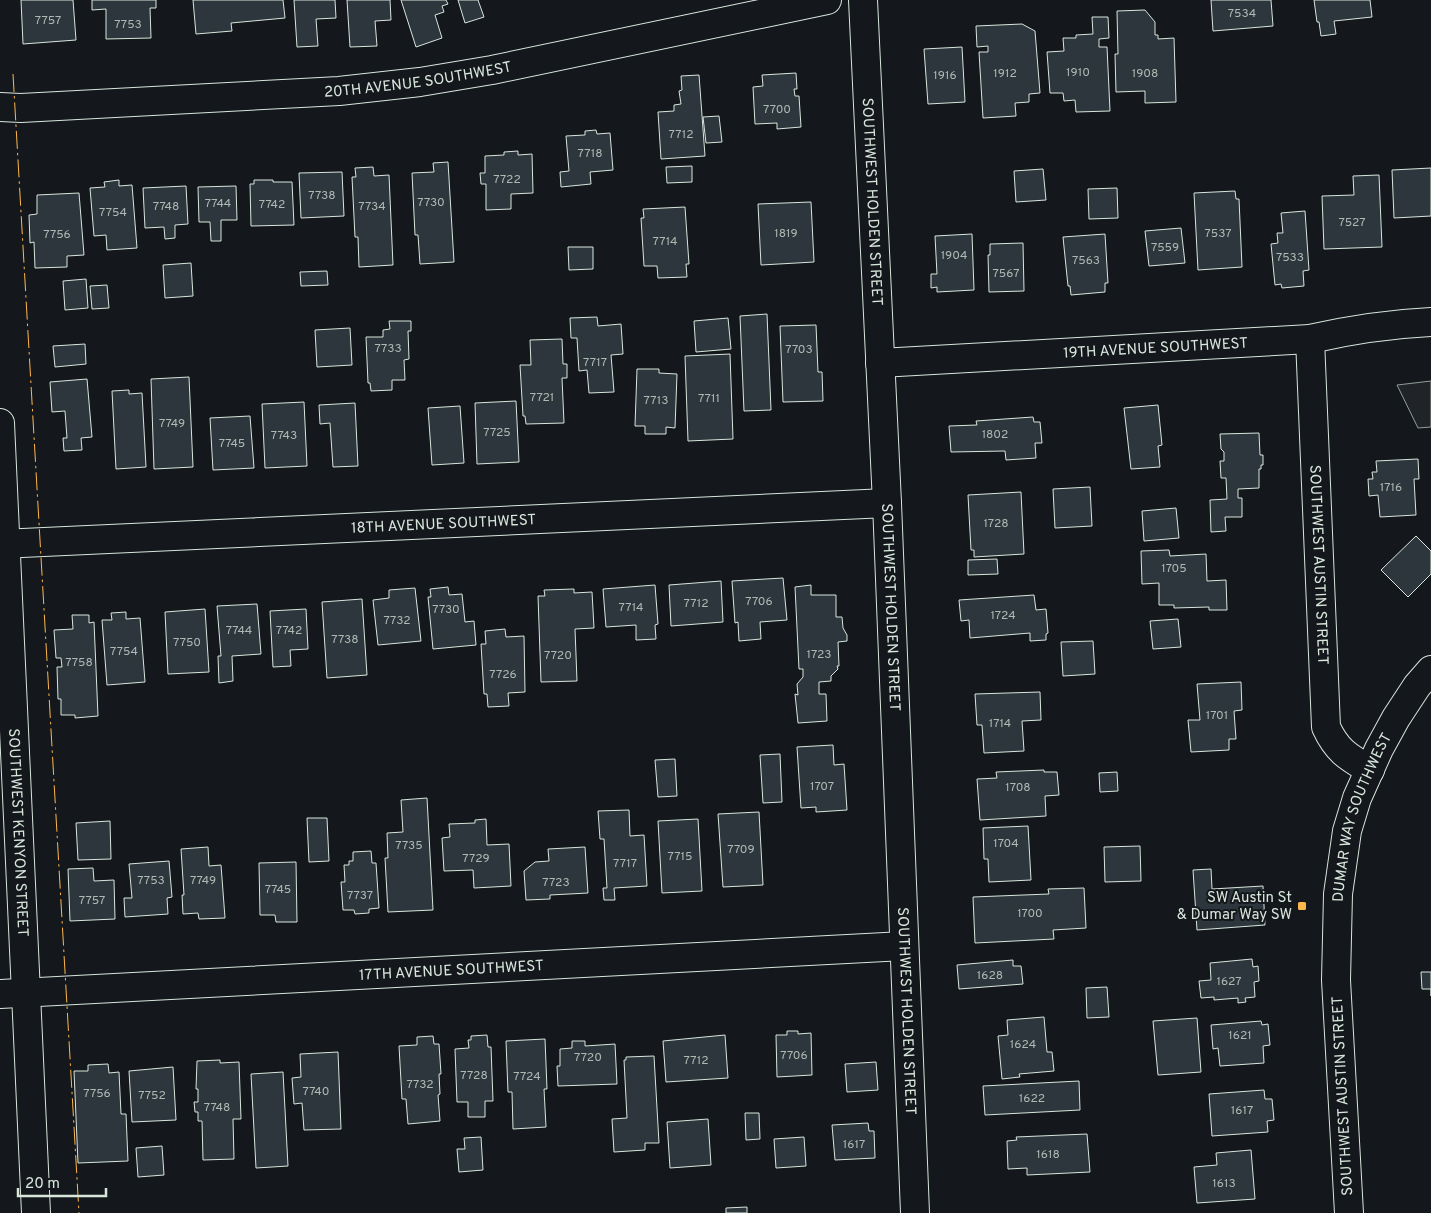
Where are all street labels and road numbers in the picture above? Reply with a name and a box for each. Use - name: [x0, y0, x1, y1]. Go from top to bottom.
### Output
- street label: 20TH AVENUE SOUTHWEST: [323, 58, 514, 103]
- street label: SOUTHWEST HOLDEN STREET: [857, 98, 886, 306]
- street label: 19TH AVENUE SOUTHWEST: [1063, 334, 1249, 364]
- street label: SOUTHWEST AUSTIN STREET: [1304, 465, 1331, 665]
- street label: SOUTHWEST HOLDEN STREET: [876, 503, 903, 712]
- street label: 18TH AVENUE SOUTHWEST: [351, 511, 537, 539]
- street label: SOUTHWEST KENYON STREET: [3, 728, 31, 937]
- street label: DUMAR WAY SOUTHWEST: [1330, 730, 1397, 902]
- street label: SOUTHWEST HOLDEN STREET: [892, 907, 919, 1115]
- street label: 17TH AVENUE SOUTHWEST: [359, 957, 544, 986]
- street label: SOUTHWEST AUSTIN STREET: [1329, 996, 1358, 1196]

